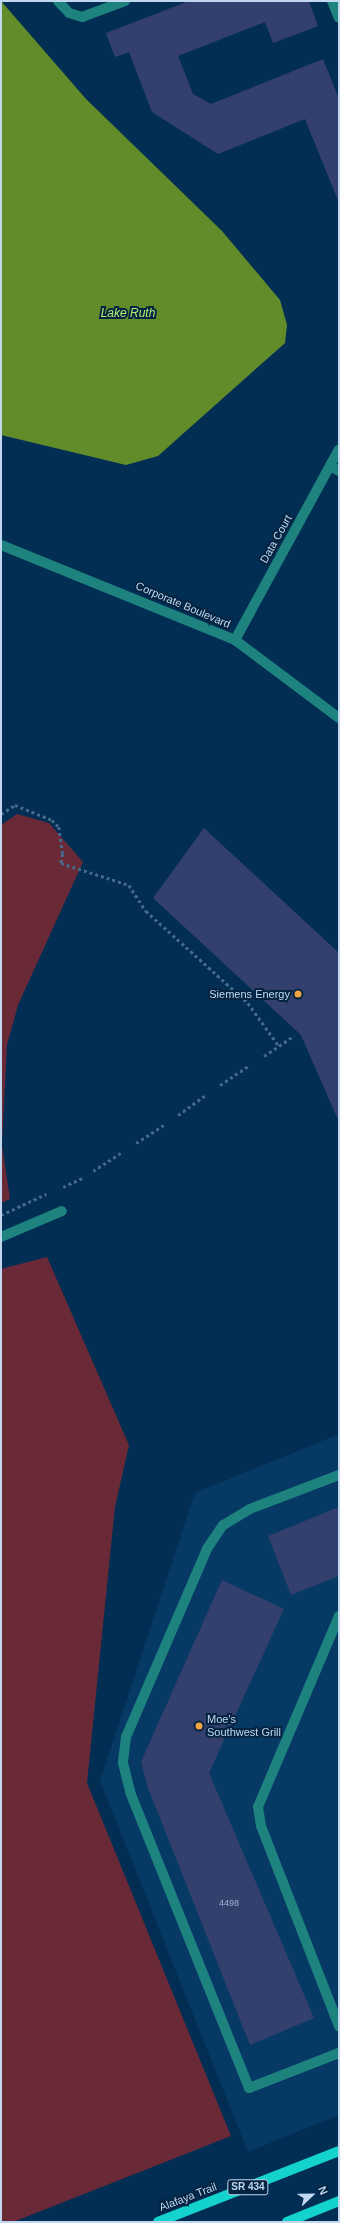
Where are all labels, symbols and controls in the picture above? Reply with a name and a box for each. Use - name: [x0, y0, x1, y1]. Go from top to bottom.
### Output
- water label: Lake Ruth: [101, 307, 155, 321]
- street label: Data Court: [257, 513, 295, 565]
- street label: Corporate Boulevard: [134, 579, 232, 631]
- place label: Siemens Energy: [209, 987, 290, 1001]
- marker: Siemens Energy: [293, 989, 303, 999]
- place label: Moe's Southwest Grill: [207, 1713, 281, 1739]
- marker: Moe's Southwest Grill: [194, 1721, 204, 1731]
- house number: 4498: [219, 1898, 239, 1908]
- north arrow: [292, 2175, 332, 2215]
- road number: SR 434: [227, 2179, 269, 2195]
- street label: Alafaya Trail: [157, 2180, 219, 2214]
- text: N: [316, 2185, 330, 2196]

